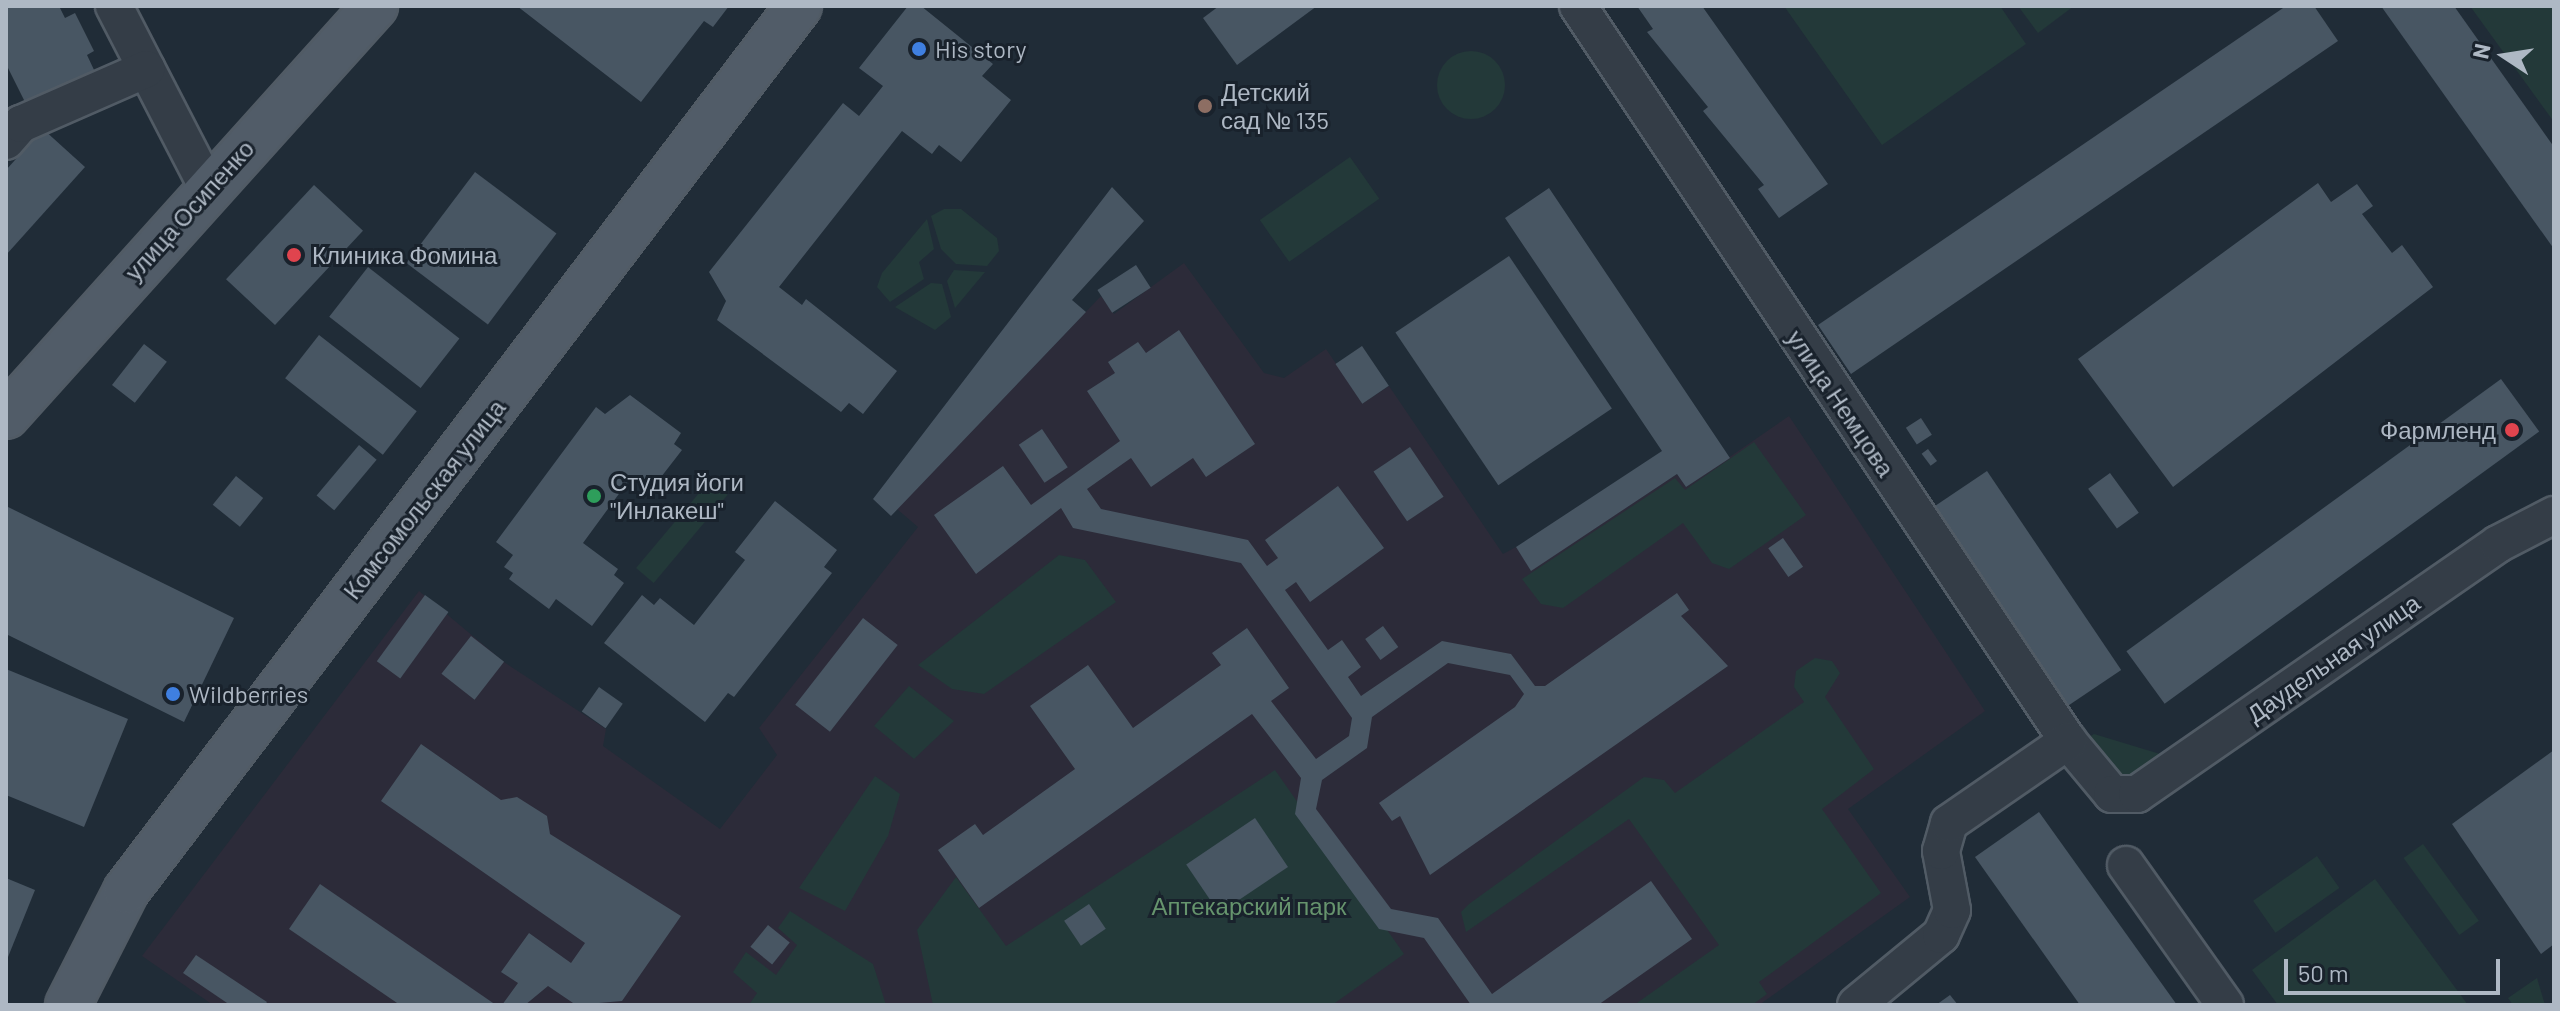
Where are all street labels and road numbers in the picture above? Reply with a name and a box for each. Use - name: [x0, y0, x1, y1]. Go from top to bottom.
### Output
- street label: улица Осипенко: [119, 134, 259, 286]
- street label: улица Немцова: [1781, 324, 1901, 482]
- street label: Комсомольская улица: [337, 393, 511, 605]
- street label: Даудельная улица: [2241, 588, 2425, 728]

